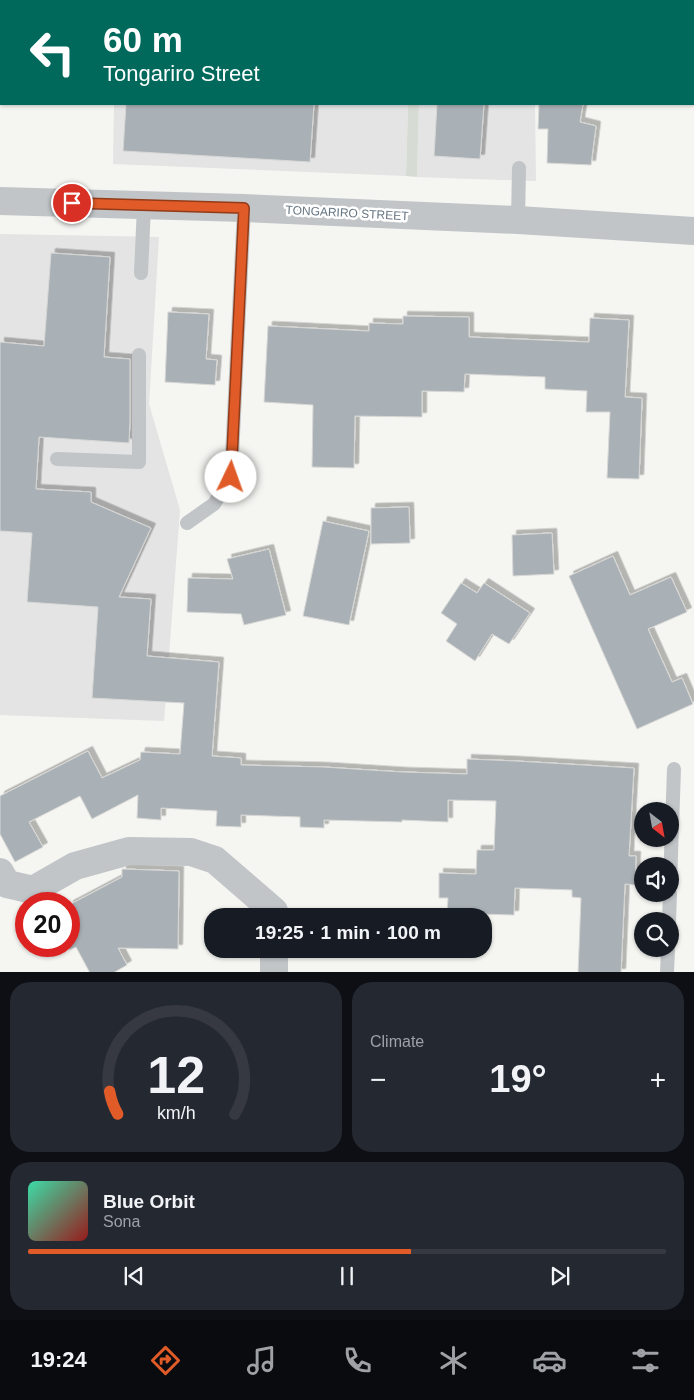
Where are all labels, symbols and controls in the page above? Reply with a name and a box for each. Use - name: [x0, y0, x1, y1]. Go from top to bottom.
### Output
- icon: left: [20, 20, 85, 85]
- text: 60 m: [103, 20, 183, 59]
- text: Tongariro Street: [103, 61, 260, 86]
- pin: [51, 182, 93, 224]
- icon: arrive: [58, 189, 86, 217]
- street label: TONGARIRO STREET: [285, 203, 410, 223]
- position arrow: [204, 450, 256, 502]
- north arrow: [634, 802, 679, 848]
- map controls: [634, 802, 679, 957]
- button: sound: [634, 857, 679, 902]
- speed limit sign: 20: [15, 892, 80, 957]
- button: search: [634, 912, 679, 957]
- text: 19:25 · 1 min · 100 m: [255, 922, 441, 943]
- text: Climate: [370, 1033, 424, 1050]
- text: 12: [147, 1046, 205, 1104]
- text: 19°: [489, 1058, 547, 1100]
- text: −: [370, 1064, 386, 1095]
- text: +: [650, 1064, 666, 1095]
- text: km/h: [157, 1103, 195, 1123]
- text: Blue Orbit: [103, 1191, 195, 1212]
- text: Sona: [103, 1213, 140, 1230]
- icon: previous: [120, 1262, 148, 1290]
- icon: pause: [333, 1262, 361, 1290]
- icon: next: [546, 1262, 574, 1290]
- icon: directions: [148, 1343, 183, 1378]
- icon: music: [244, 1343, 279, 1378]
- icon: phone: [340, 1343, 375, 1378]
- icon: climate: [436, 1343, 471, 1378]
- icon: car: [532, 1343, 567, 1378]
- icon: filters: [628, 1343, 663, 1378]
- text: 19:24: [31, 1347, 87, 1372]

